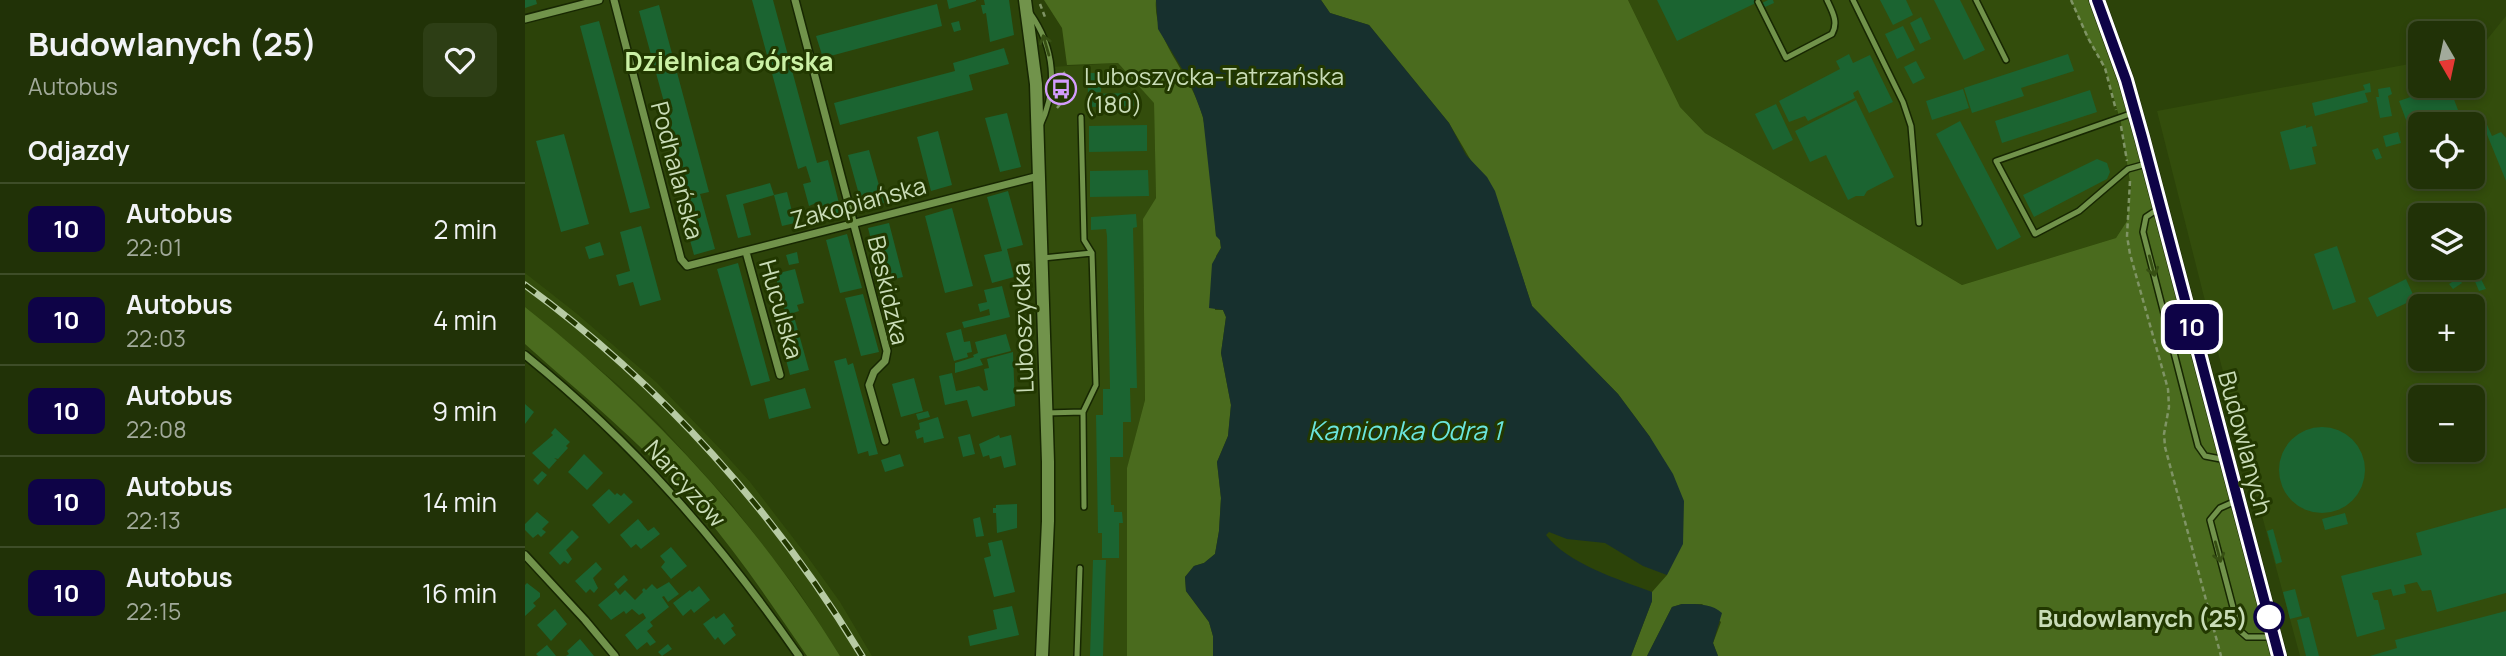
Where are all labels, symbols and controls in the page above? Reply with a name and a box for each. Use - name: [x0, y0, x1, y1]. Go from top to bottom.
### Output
- text: Budowlanych (25): [28, 21, 317, 66]
- north arrow: [2408, 21, 2485, 98]
- map controls: [2408, 21, 2485, 462]
- button: heart: [423, 23, 497, 97]
- one-way arrow: [1039, 35, 1052, 57]
- district label: Dzielnica Górska: [625, 43, 833, 79]
- place label: Luboszycka-Tatrzańska (180): [1084, 59, 1344, 120]
- text: Autobus: [28, 70, 118, 102]
- bus stop icon: Luboszycka-Tatrzańska (180): [1044, 72, 1078, 106]
- street label: Podhalańska: [644, 97, 712, 243]
- button: locate: [2408, 112, 2485, 189]
- text: Odjazdy: [28, 132, 129, 168]
- street label: Zakopiańska: [787, 168, 929, 236]
- text: Autobus: [126, 195, 233, 231]
- button: layers: [2408, 203, 2485, 280]
- text: 2 min: [433, 211, 497, 247]
- text: 10: [53, 212, 80, 245]
- text: 22:01: [126, 231, 182, 263]
- street label: Beskidzka: [860, 232, 918, 348]
- one-way arrow: [2146, 255, 2159, 277]
- street label: Huculska: [752, 256, 812, 362]
- street label: Luboszycka: [1003, 262, 1041, 394]
- text: Autobus: [126, 286, 233, 322]
- button: +: [2408, 294, 2485, 371]
- text: 4 min: [433, 302, 497, 338]
- text: 10: [53, 303, 80, 336]
- line badge: 10: [2161, 304, 2223, 350]
- text: 10: [2179, 310, 2205, 343]
- text: 22:03: [126, 322, 186, 354]
- street label: Budowlanych: [2211, 367, 2281, 519]
- text: Autobus: [126, 377, 233, 413]
- button: −: [2408, 385, 2485, 462]
- text: 9 min: [432, 393, 497, 429]
- text: 10: [53, 394, 80, 427]
- water label: Kamionka Odra 1: [1308, 412, 1504, 448]
- text: 22:08: [126, 413, 186, 445]
- street label: Narcyzów: [638, 432, 734, 534]
- text: Autobus: [126, 468, 233, 504]
- text: 14 min: [423, 484, 497, 520]
- text: 10: [53, 485, 80, 518]
- text: 22:13: [126, 504, 181, 536]
- one-way arrow: [2212, 540, 2225, 563]
- text: Autobus: [126, 559, 233, 595]
- text: 16 min: [422, 575, 497, 611]
- text: 10: [53, 576, 80, 609]
- text: 22:15: [126, 595, 181, 627]
- place label: Budowlanych (25): [2038, 601, 2248, 634]
- marker: Budowlanych (25): [2254, 602, 2284, 632]

